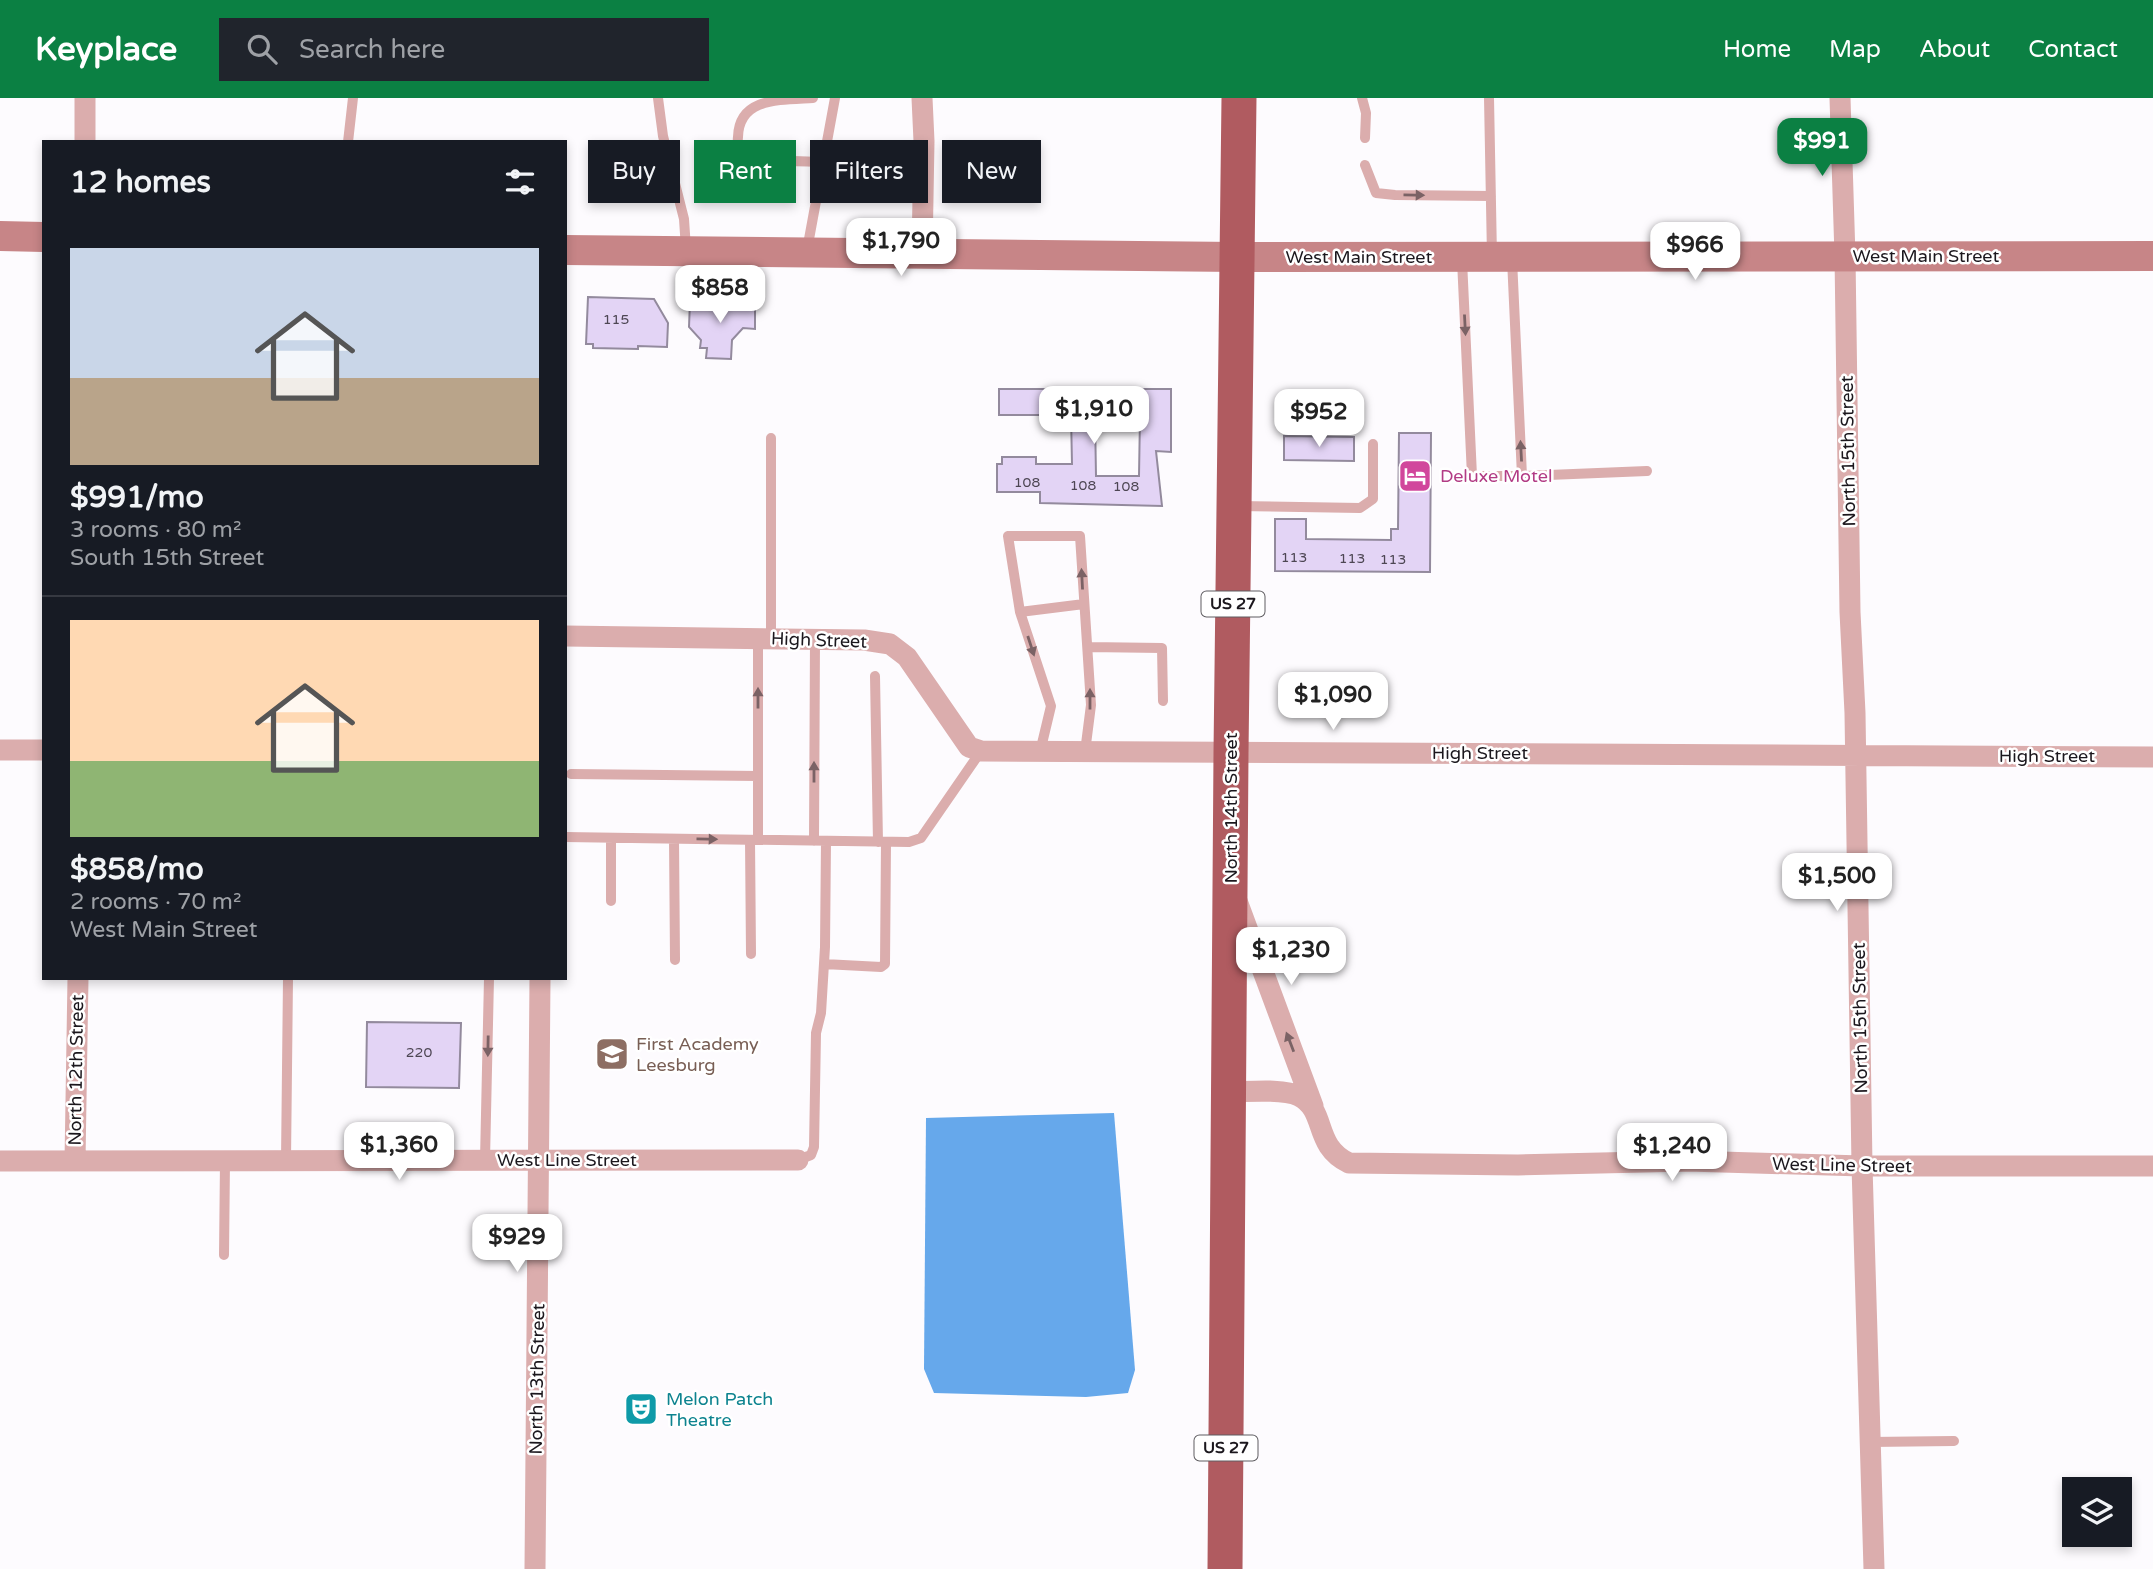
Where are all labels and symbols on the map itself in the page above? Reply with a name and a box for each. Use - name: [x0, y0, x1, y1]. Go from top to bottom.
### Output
- pin: $991: [1781, 118, 1863, 178]
- one-way arrow: [1403, 189, 1425, 201]
- pin: $1,790: [844, 218, 958, 278]
- pin: $966: [1654, 222, 1736, 282]
- street label: West Main Street: [1853, 245, 2000, 267]
- street label: West Main Street: [1286, 246, 1433, 268]
- pin: $858: [679, 266, 761, 325]
- house number: 115: [603, 311, 629, 328]
- one-way arrow: [1460, 314, 1471, 336]
- street label: North 15th Street: [1836, 375, 1860, 527]
- pin: $1,910: [1037, 386, 1151, 446]
- pin: $952: [1278, 390, 1360, 449]
- one-way arrow: [1516, 439, 1527, 461]
- hotel icon: Deluxe Motel: [1396, 457, 1434, 495]
- place label: Deluxe Motel: [1440, 465, 1552, 487]
- house number: 108: [1014, 474, 1040, 491]
- house number: 108: [1070, 477, 1096, 494]
- house number: 108: [1113, 478, 1139, 495]
- house number: 113: [1281, 549, 1307, 566]
- house number: 113: [1339, 550, 1365, 567]
- house number: 113: [1380, 551, 1406, 568]
- one-way arrow: [1077, 567, 1088, 589]
- road number: US 27: [1202, 592, 1264, 617]
- street label: High Street: [770, 627, 868, 653]
- one-way arrow: [1027, 636, 1037, 657]
- pin: $1,090: [1276, 672, 1390, 732]
- one-way arrow: [752, 687, 764, 709]
- one-way arrow: [1084, 688, 1096, 710]
- street label: North 14th Street: [1220, 732, 1242, 884]
- street label: High Street: [1432, 742, 1528, 764]
- street label: High Street: [1999, 745, 2095, 767]
- one-way arrow: [809, 761, 820, 783]
- one-way arrow: [696, 834, 718, 845]
- pin: $1,500: [1780, 854, 1894, 913]
- pin: $1,230: [1234, 928, 1348, 987]
- street label: North 15th Street: [1848, 942, 1872, 1094]
- street label: North 12th Street: [64, 994, 88, 1146]
- one-way arrow: [1285, 1031, 1296, 1052]
- place label: First Academy Leesburg: [636, 1033, 759, 1076]
- school or university icon: First Academy Leesburg: [593, 1035, 631, 1073]
- one-way arrow: [482, 1036, 493, 1058]
- house number: 220: [406, 1044, 432, 1061]
- pin: $1,360: [342, 1122, 456, 1182]
- pin: $1,240: [1615, 1124, 1729, 1183]
- street label: West Line Street: [497, 1149, 637, 1171]
- street label: West Line Street: [1772, 1153, 1912, 1177]
- pin: $929: [476, 1214, 558, 1274]
- street label: North 13th Street: [525, 1303, 549, 1455]
- place label: Melon Patch Theatre: [666, 1388, 773, 1431]
- theatre icon: Melon Patch Theatre: [622, 1390, 660, 1428]
- road number: US 27: [1194, 1436, 1258, 1460]

